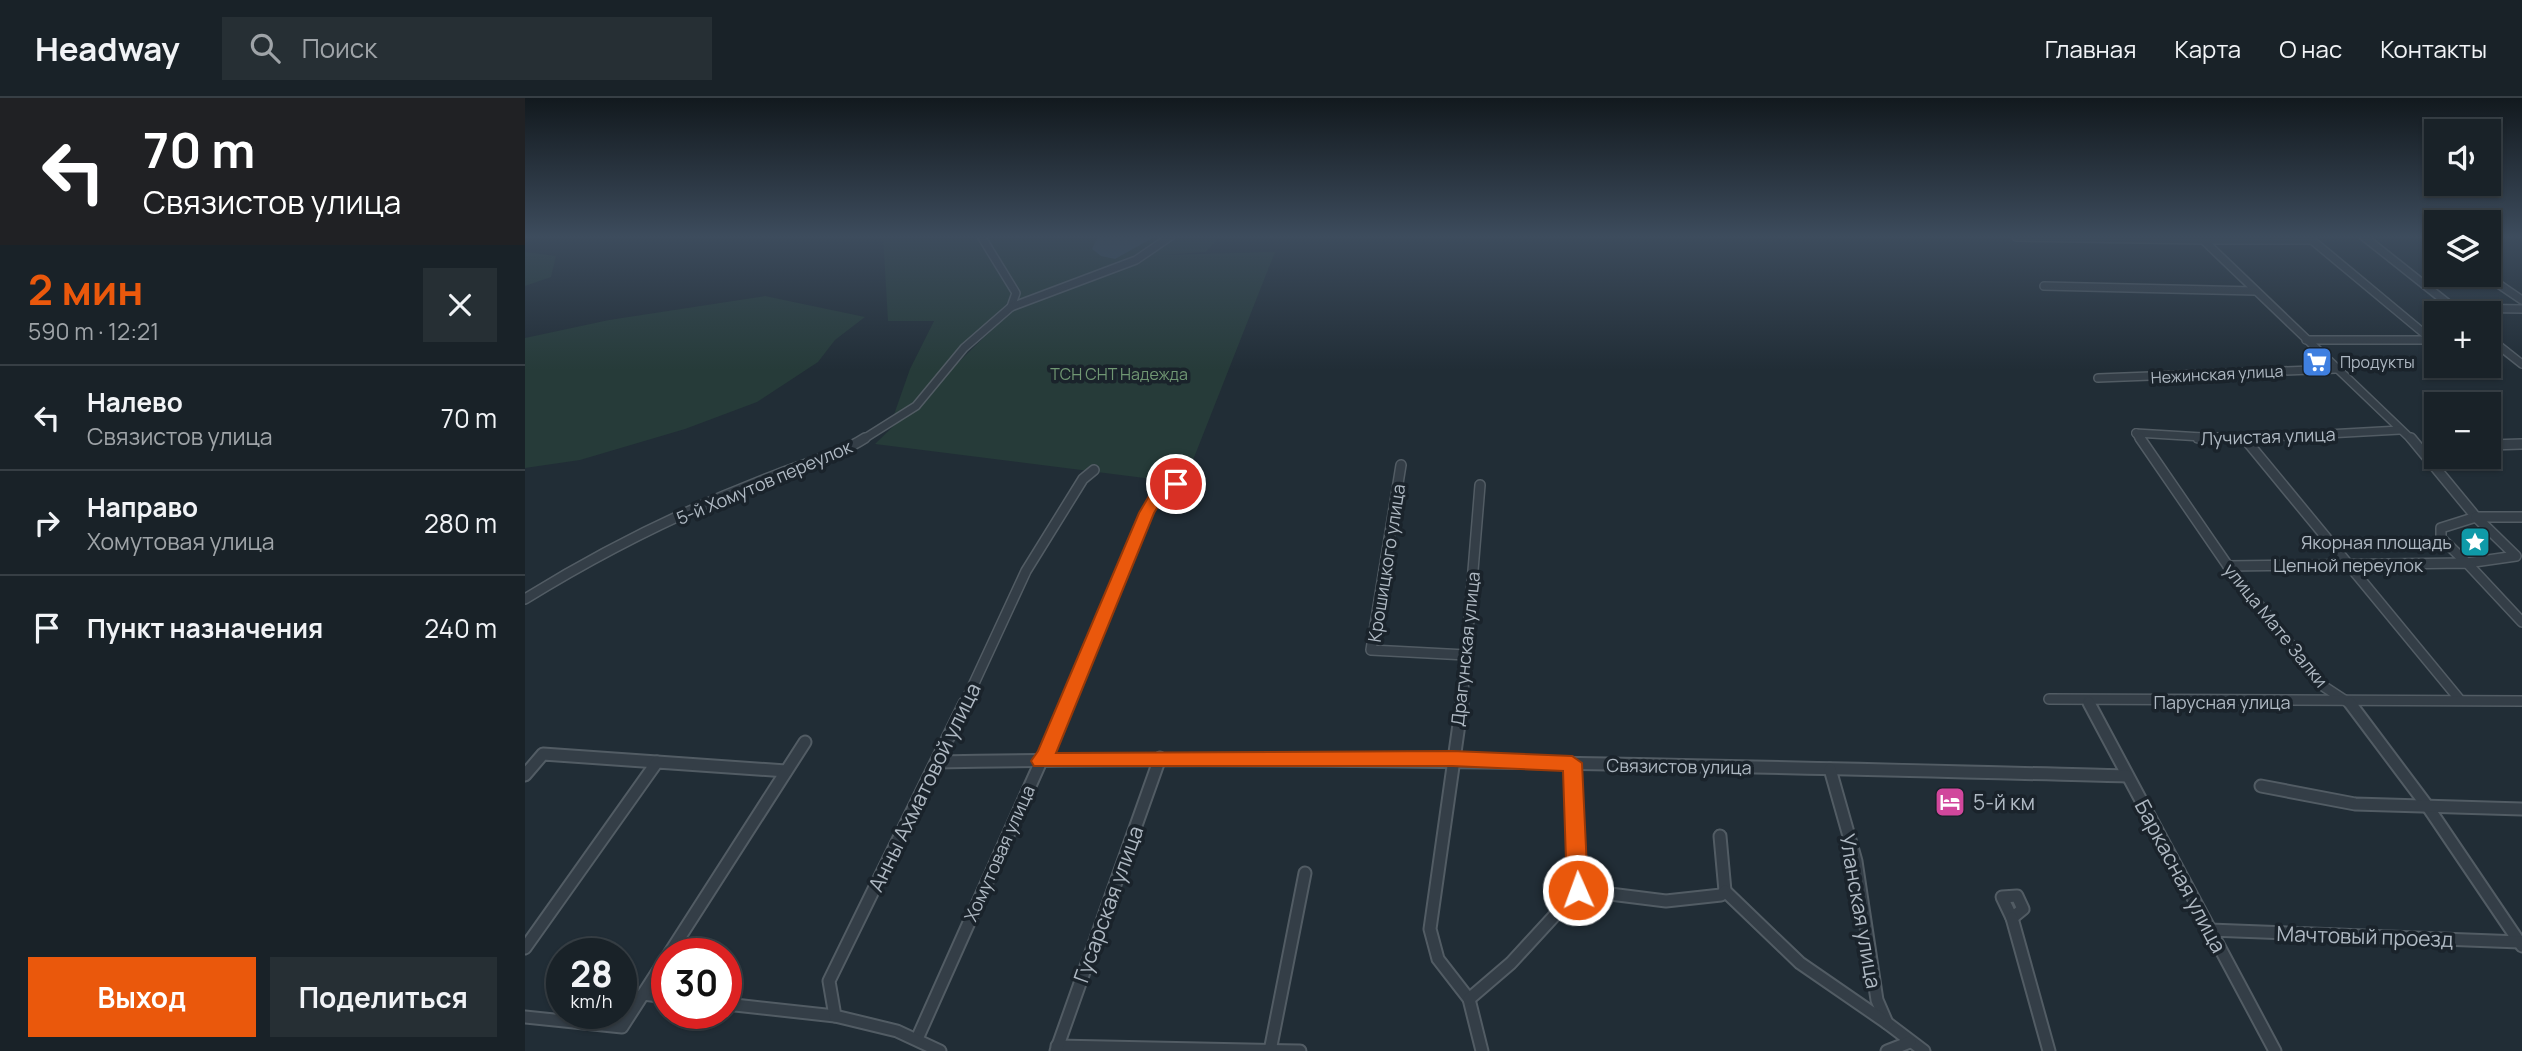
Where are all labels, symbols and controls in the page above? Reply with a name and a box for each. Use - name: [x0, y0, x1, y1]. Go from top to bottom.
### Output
- search box: [222, 17, 712, 80]
- text: Headway: [35, 26, 180, 71]
- icon: search: [246, 29, 284, 67]
- text: Поиск: [302, 30, 377, 66]
- text: Главная: [2045, 32, 2136, 65]
- text: Карта: [2174, 32, 2241, 65]
- text: О нас: [2279, 32, 2342, 65]
- text: Контакты: [2380, 32, 2487, 65]
- text: 70 m: [143, 116, 255, 183]
- map controls: [2424, 119, 2501, 469]
- button: sound: [2424, 119, 2501, 196]
- icon: left: [28, 126, 119, 217]
- text: Связистов улица: [143, 180, 401, 224]
- button: layers: [2424, 210, 2501, 287]
- text: 2 мин: [28, 260, 144, 318]
- button: close: [423, 268, 497, 342]
- button: +: [2424, 301, 2501, 378]
- text: 590 m · 12:21: [28, 315, 159, 347]
- supermarket icon: Продукты: [2300, 345, 2334, 379]
- place label: Продукты: [2340, 351, 2415, 373]
- street label: Нежинская улица: [2150, 360, 2284, 388]
- park label: ТСН СНТ Надежда: [1050, 363, 1188, 385]
- text: Налево: [87, 384, 183, 420]
- button: −: [2424, 392, 2501, 469]
- icon: left: [28, 399, 66, 437]
- text: 70 m: [441, 400, 497, 436]
- text: Связистов улица: [87, 420, 273, 452]
- street label: Лучистая улица: [2200, 422, 2336, 450]
- street label: 5-й Хомутов переулок: [673, 434, 856, 530]
- pin: [1146, 454, 1206, 514]
- icon: arrive: [1157, 465, 1195, 503]
- street label: Крошицкого улица: [1362, 482, 1410, 644]
- text: Направо: [87, 489, 198, 525]
- icon: right: [28, 504, 66, 542]
- text: 280 m: [424, 505, 497, 541]
- text: Хомутовая улица: [87, 525, 275, 557]
- place icon: Якорная площадь: [2458, 525, 2492, 559]
- place label: Якорная площадь: [2301, 530, 2452, 554]
- street label: Цепной переулок: [2273, 553, 2424, 577]
- street label: улица Мате Залки: [2219, 558, 2333, 692]
- street label: Драгунская улица: [1445, 570, 1485, 728]
- icon: arrive: [28, 609, 66, 647]
- text: Пункт назначения: [87, 610, 323, 646]
- text: 240 m: [424, 610, 497, 646]
- street label: Анны Ахматовой улица: [861, 678, 987, 896]
- street label: Парусная улица: [2154, 690, 2290, 714]
- street label: Связистов улица: [1606, 753, 1752, 779]
- street label: Хомутовая улица: [958, 781, 1040, 925]
- hotel icon: 5-й км: [1933, 785, 1967, 819]
- place label: 5-й км: [1973, 788, 2035, 816]
- street label: Баркасная улица: [2129, 795, 2233, 957]
- street label: Гусарская улица: [1067, 822, 1149, 986]
- street label: Уланская улица: [1834, 832, 1888, 990]
- position arrow: [1541, 853, 1615, 927]
- street label: Мачтовый проезд: [2276, 919, 2454, 953]
- speed limit sign: 30: [651, 938, 742, 1029]
- text: 28: [570, 950, 613, 998]
- button: Выход: [28, 957, 256, 1037]
- button: Поделиться: [270, 957, 497, 1037]
- text: km/h: [571, 989, 612, 1013]

